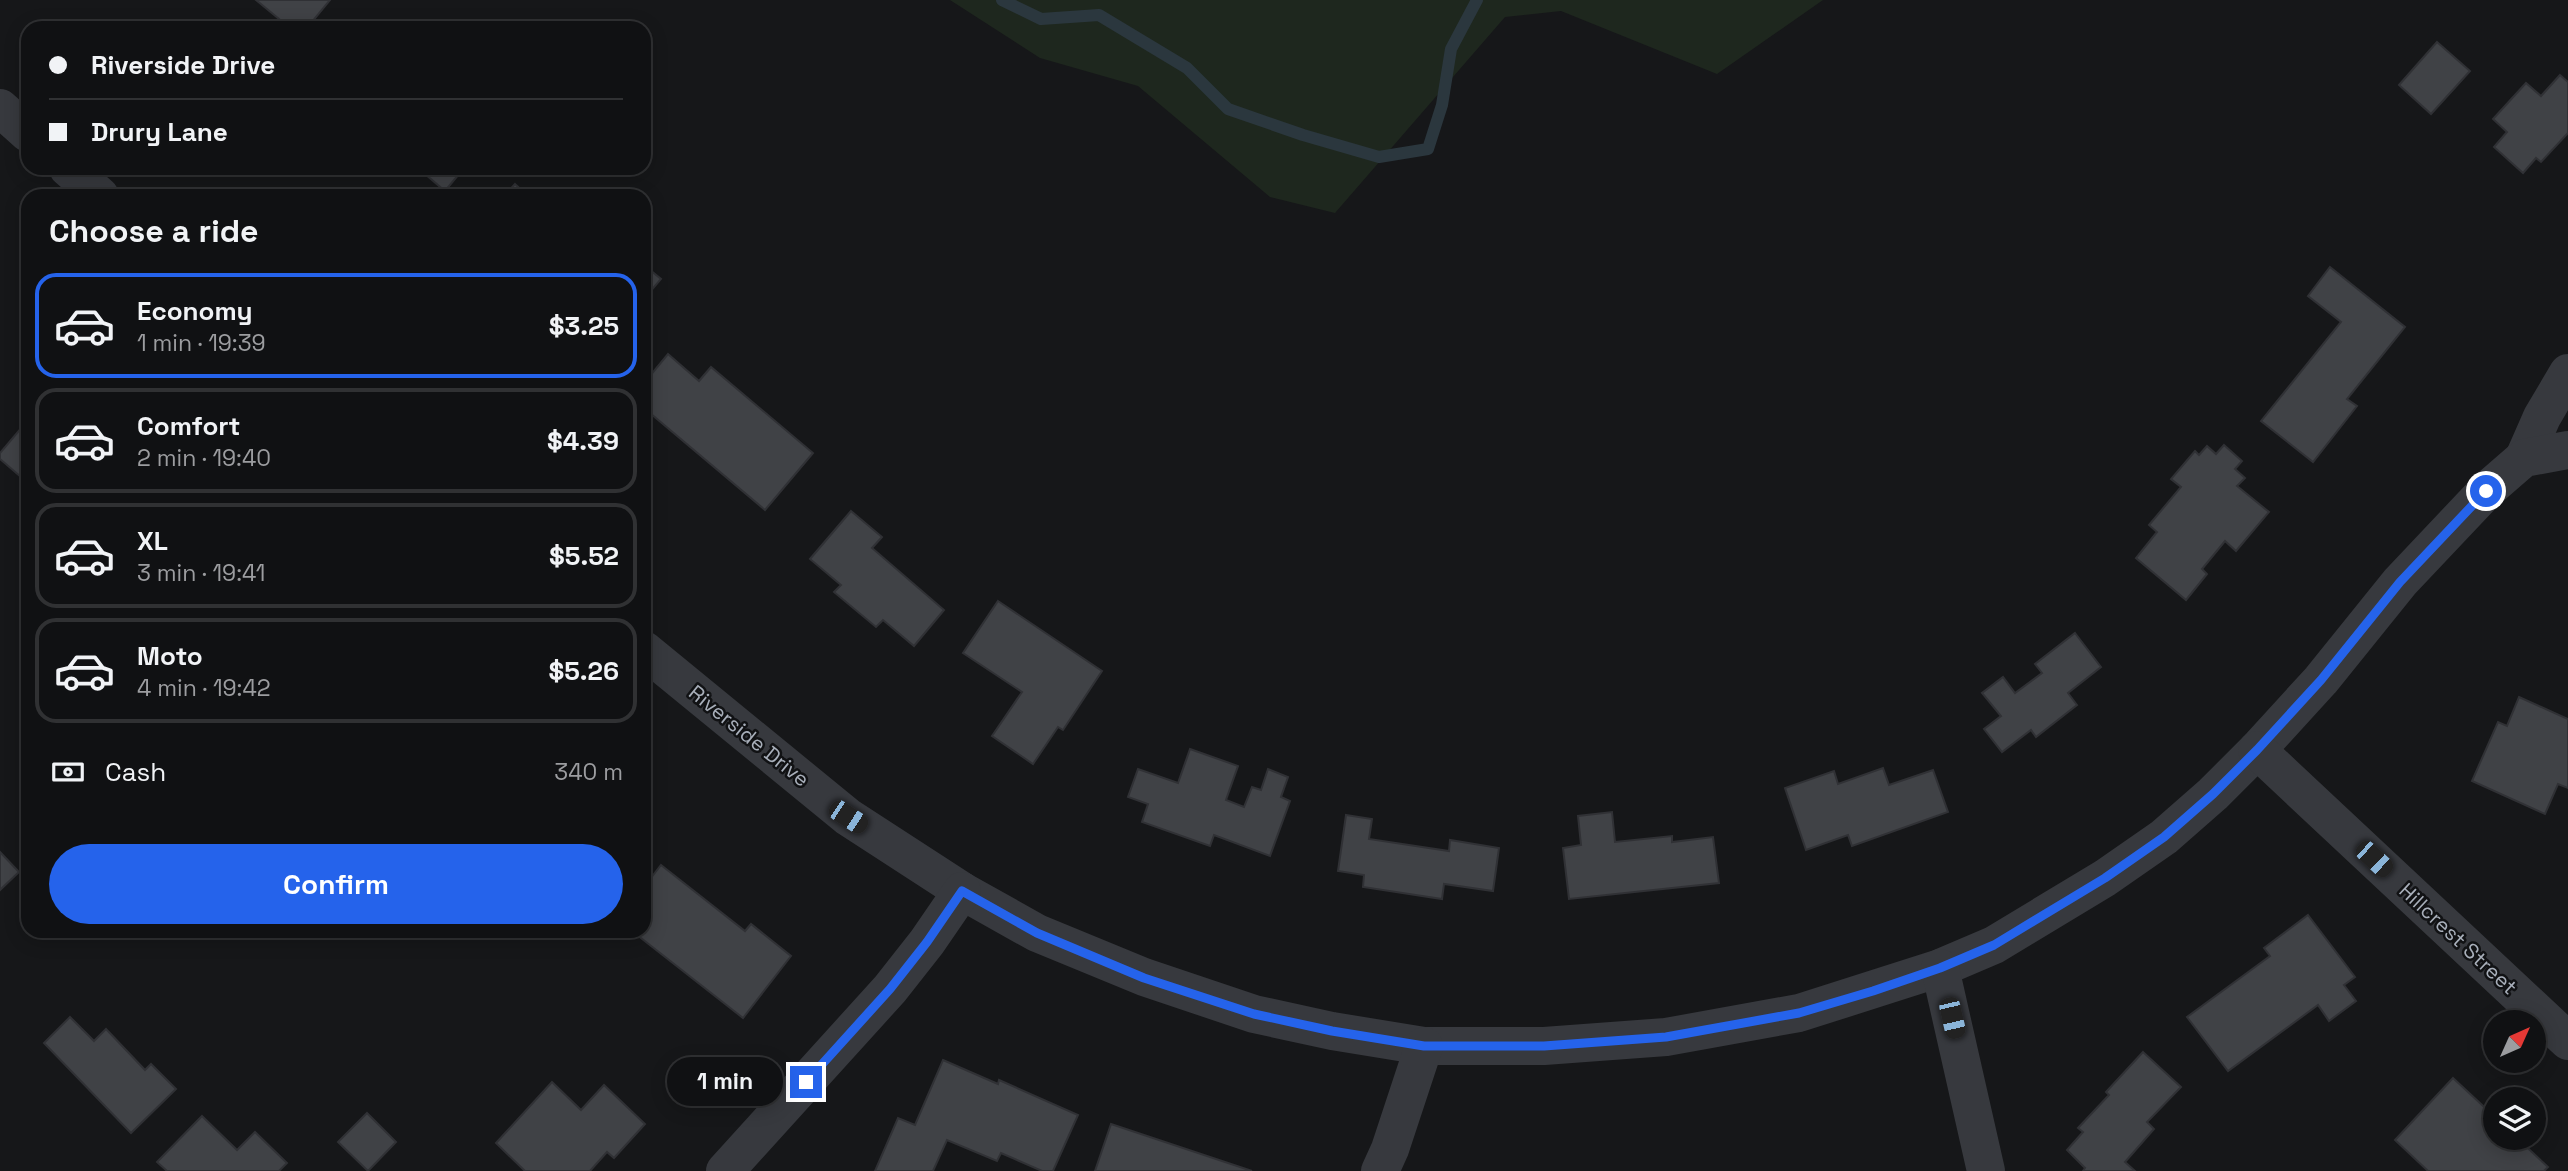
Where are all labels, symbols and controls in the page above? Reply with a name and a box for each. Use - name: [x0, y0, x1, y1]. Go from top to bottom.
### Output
- text: Riverside Drive: [91, 48, 275, 82]
- text: Drury Lane: [91, 115, 228, 149]
- text: Choose a ride: [49, 211, 259, 251]
- icon: car: [53, 294, 116, 357]
- text: Economy: [137, 294, 253, 328]
- text: $3.25: [549, 309, 619, 343]
- text: 1 min · 19:39: [137, 328, 266, 358]
- icon: car: [53, 409, 116, 472]
- text: Comfort: [137, 409, 240, 443]
- text: $4.39: [547, 424, 619, 458]
- text: 2 min · 19:40: [137, 443, 271, 473]
- route start: [2470, 475, 2502, 507]
- icon: car: [53, 524, 116, 587]
- text: XL: [137, 524, 168, 558]
- text: $5.52: [549, 539, 619, 573]
- text: 3 min · 19:41: [137, 558, 265, 588]
- icon: car: [53, 639, 116, 702]
- text: Moto: [137, 639, 203, 673]
- text: $5.26: [548, 654, 619, 688]
- text: 4 min · 19:42: [137, 673, 271, 703]
- street label: Riverside Drive: [684, 679, 815, 792]
- icon: cash: [49, 753, 87, 791]
- text: Cash: [105, 755, 166, 789]
- text: 340 m: [554, 757, 623, 787]
- car: [825, 797, 872, 837]
- car: [2352, 837, 2397, 881]
- button: Confirm: [49, 844, 623, 924]
- street label: Hillcrest Street: [2394, 877, 2523, 1000]
- car: [1938, 995, 1967, 1041]
- north arrow: [2483, 1010, 2546, 1073]
- map controls: [2483, 1010, 2546, 1150]
- callout: 1 min: [666, 1058, 782, 1106]
- text: 1 min: [697, 1066, 753, 1096]
- route end: [790, 1066, 822, 1098]
- button: layers: [2483, 1087, 2546, 1150]

